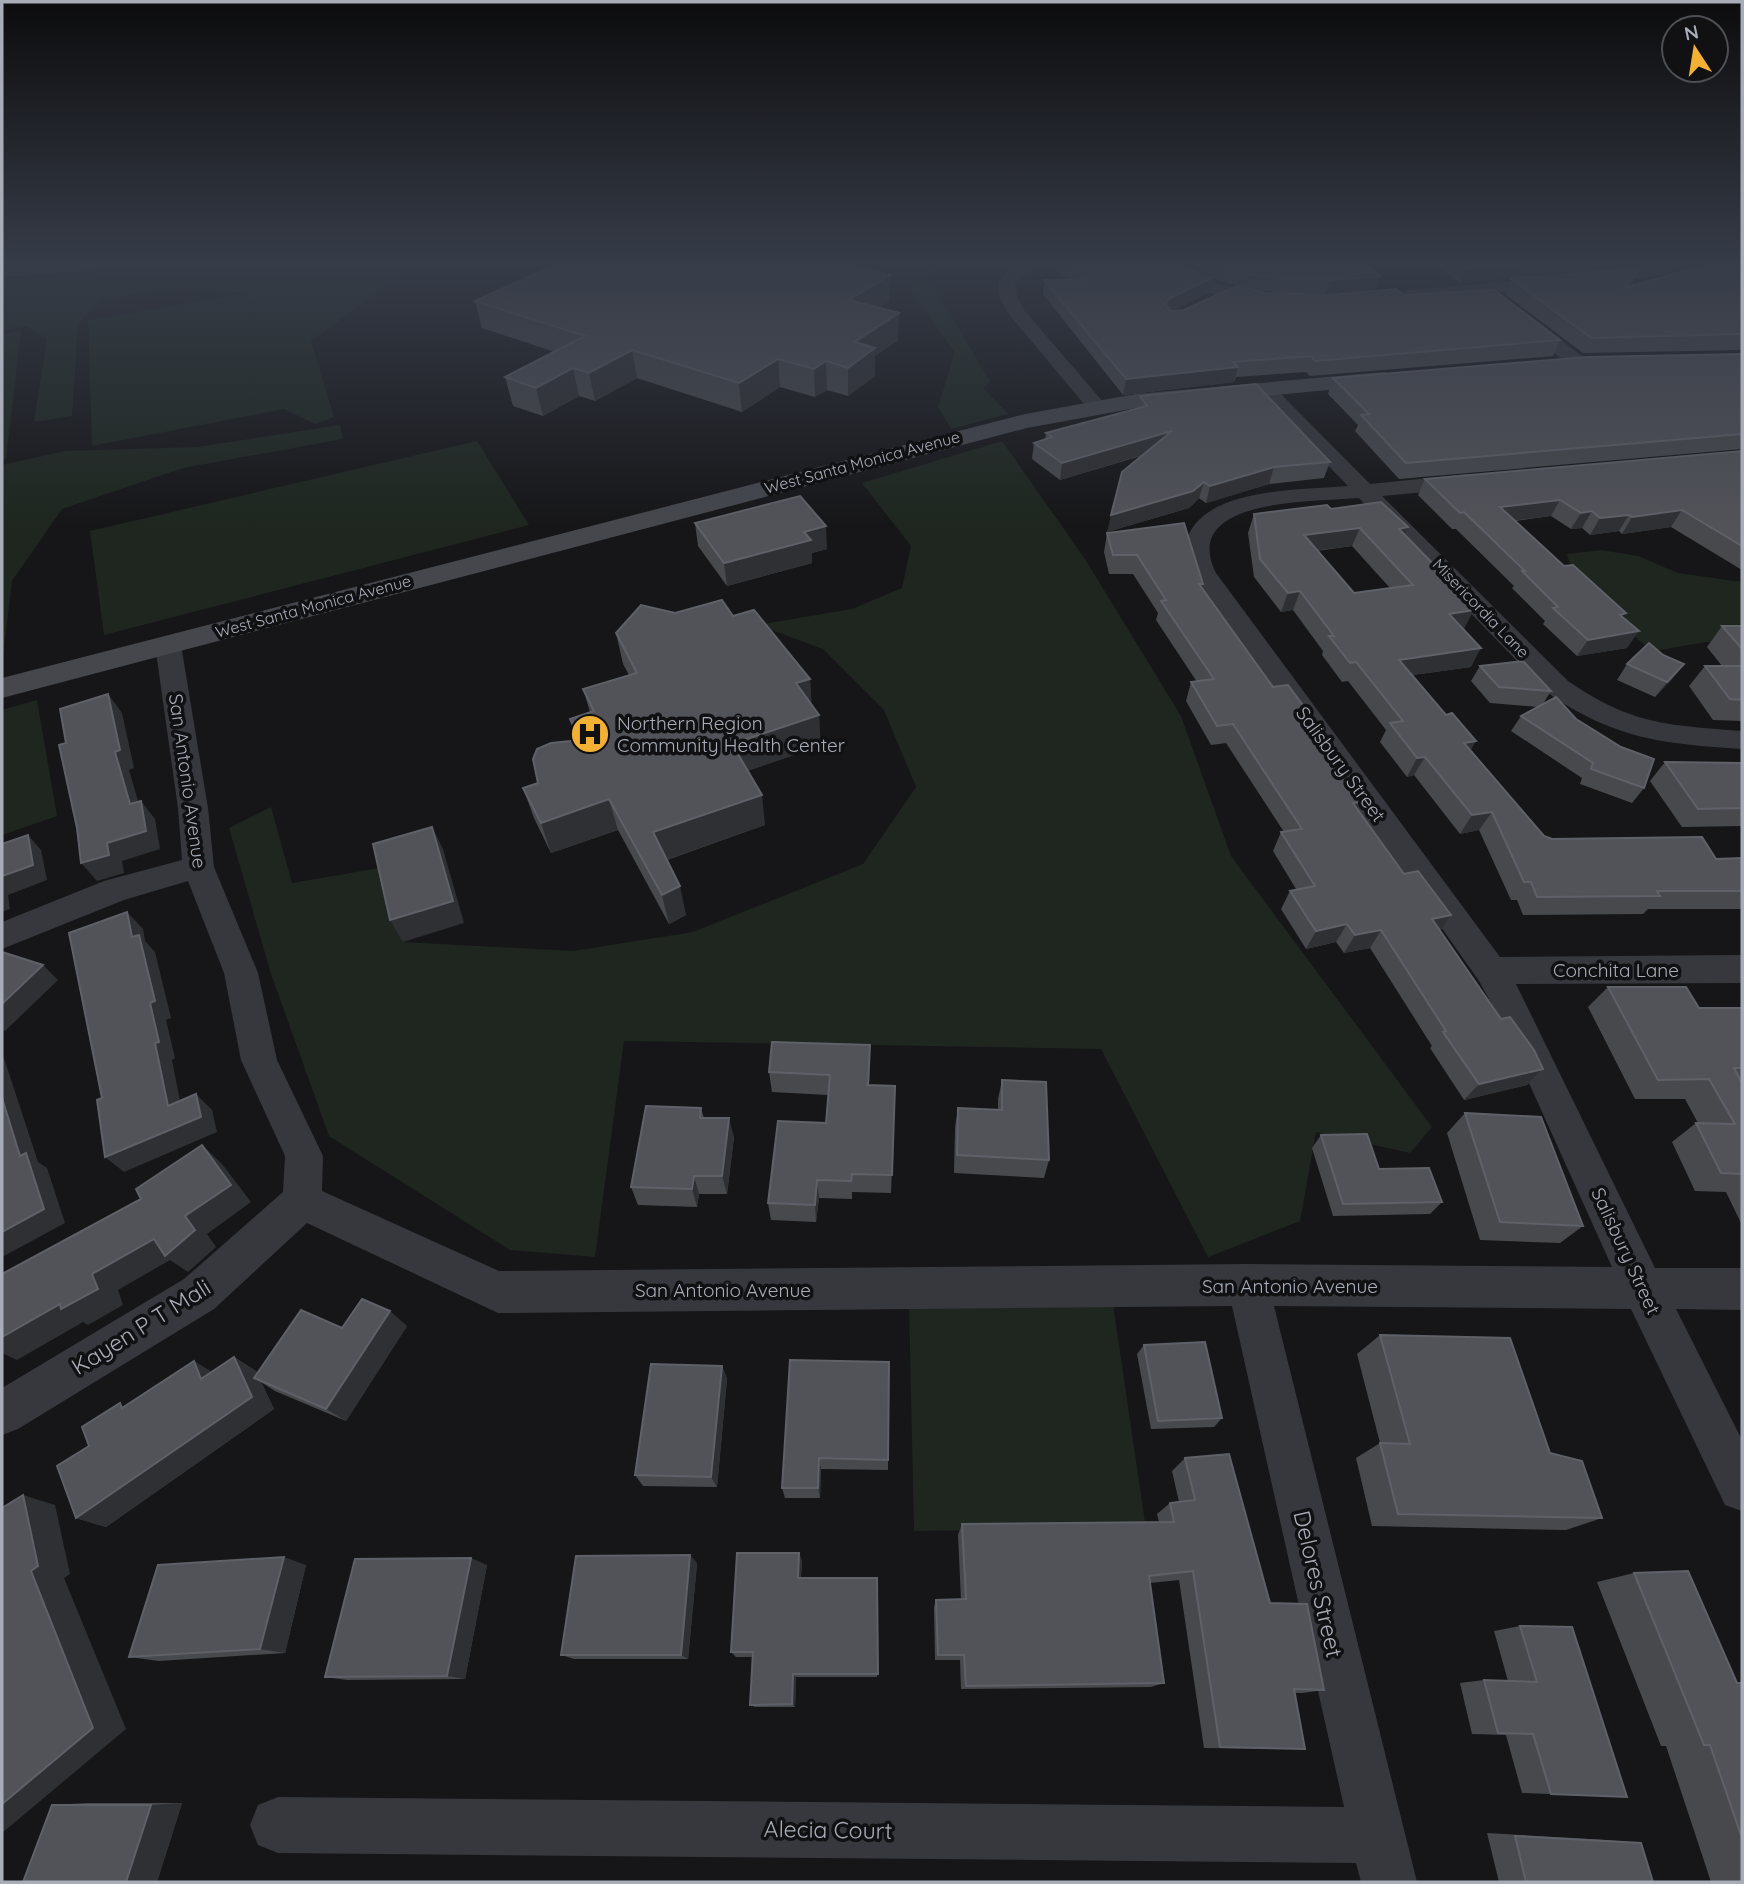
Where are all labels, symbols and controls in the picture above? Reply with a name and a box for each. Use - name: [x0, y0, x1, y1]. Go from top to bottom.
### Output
- north arrow: [1660, 14, 1730, 84]
- text: N: [1682, 19, 1701, 46]
- street label: West Santa Monica Avenue: [762, 426, 962, 498]
- street label: Misericordia Lane: [1429, 554, 1533, 662]
- street label: West Santa Monica Avenue: [213, 570, 413, 642]
- street label: San Antonio Avenue: [164, 692, 212, 870]
- street label: Salisbury Street: [1291, 701, 1391, 827]
- place label: Northern Region Community Health Center: [617, 711, 846, 757]
- hospital icon: Northern Region Community Health Center: [569, 713, 611, 755]
- street label: Conchita Lane: [1553, 958, 1679, 982]
- street label: Salisbury Street: [1586, 1184, 1666, 1318]
- street label: Kayen P T Mali: [66, 1272, 216, 1381]
- street label: San Antonio Avenue: [1202, 1274, 1378, 1298]
- street label: San Antonio Avenue: [635, 1278, 811, 1302]
- street label: Delores Street: [1287, 1508, 1350, 1660]
- street label: Alecia Court: [763, 1814, 893, 1845]

